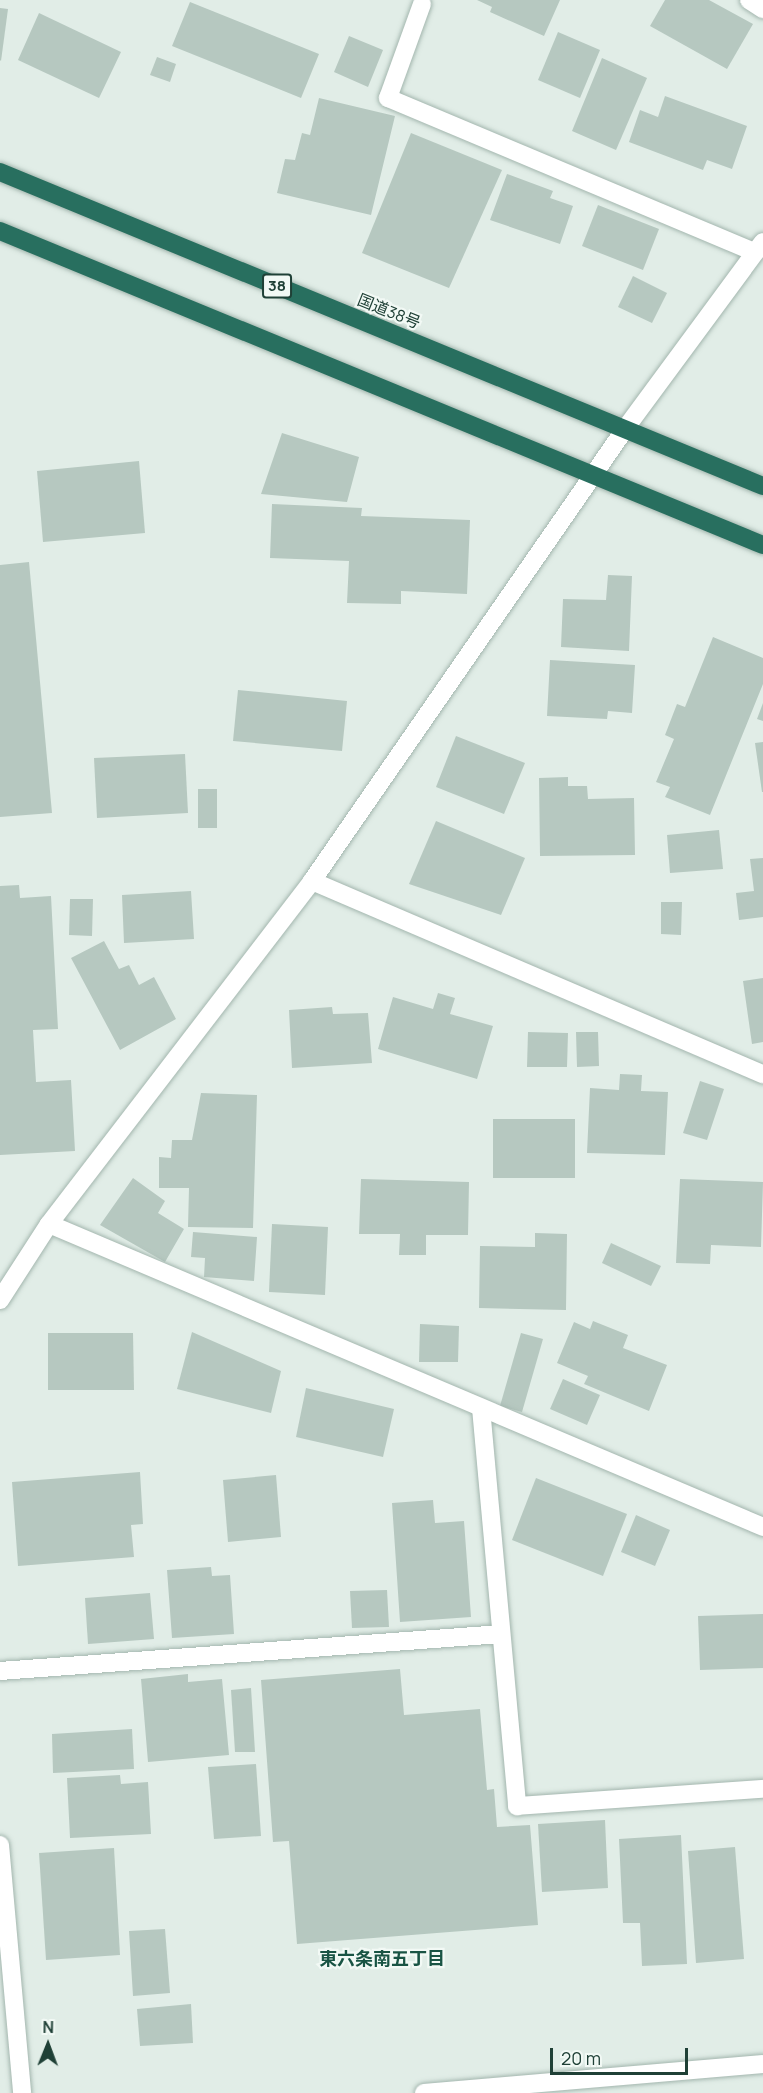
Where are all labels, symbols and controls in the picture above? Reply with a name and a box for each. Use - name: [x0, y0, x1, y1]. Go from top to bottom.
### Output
- road number: 38: [262, 274, 292, 298]
- street label: 国道38号: [355, 290, 423, 332]
- district label: 東六条南五丁目: [319, 1947, 445, 1969]
- north arrow: [18, 2015, 78, 2075]
- text: N: [42, 2016, 54, 2038]
- scale bar: [553, 2036, 691, 2074]
- text: 20 m: [561, 2046, 601, 2070]

